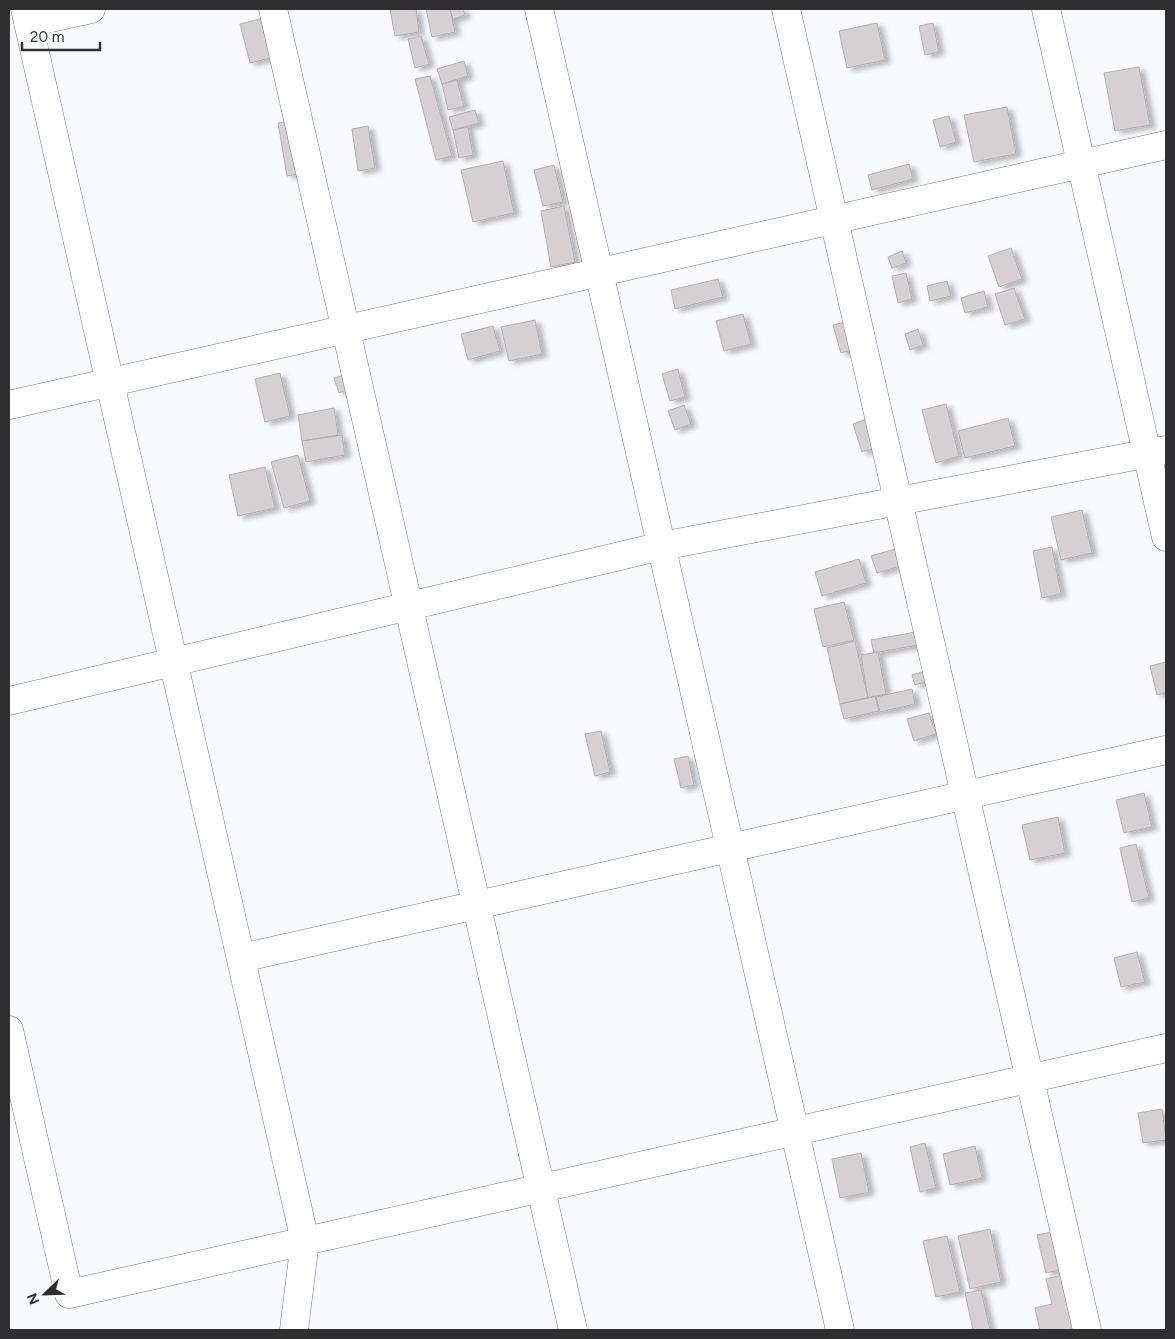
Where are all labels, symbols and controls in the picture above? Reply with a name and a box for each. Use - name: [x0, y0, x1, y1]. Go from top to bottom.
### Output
- scale bar: [22, 20, 100, 52]
- text: 20 m: [30, 28, 64, 46]
- north arrow: [20, 1269, 70, 1319]
- text: N: [24, 1291, 43, 1307]

